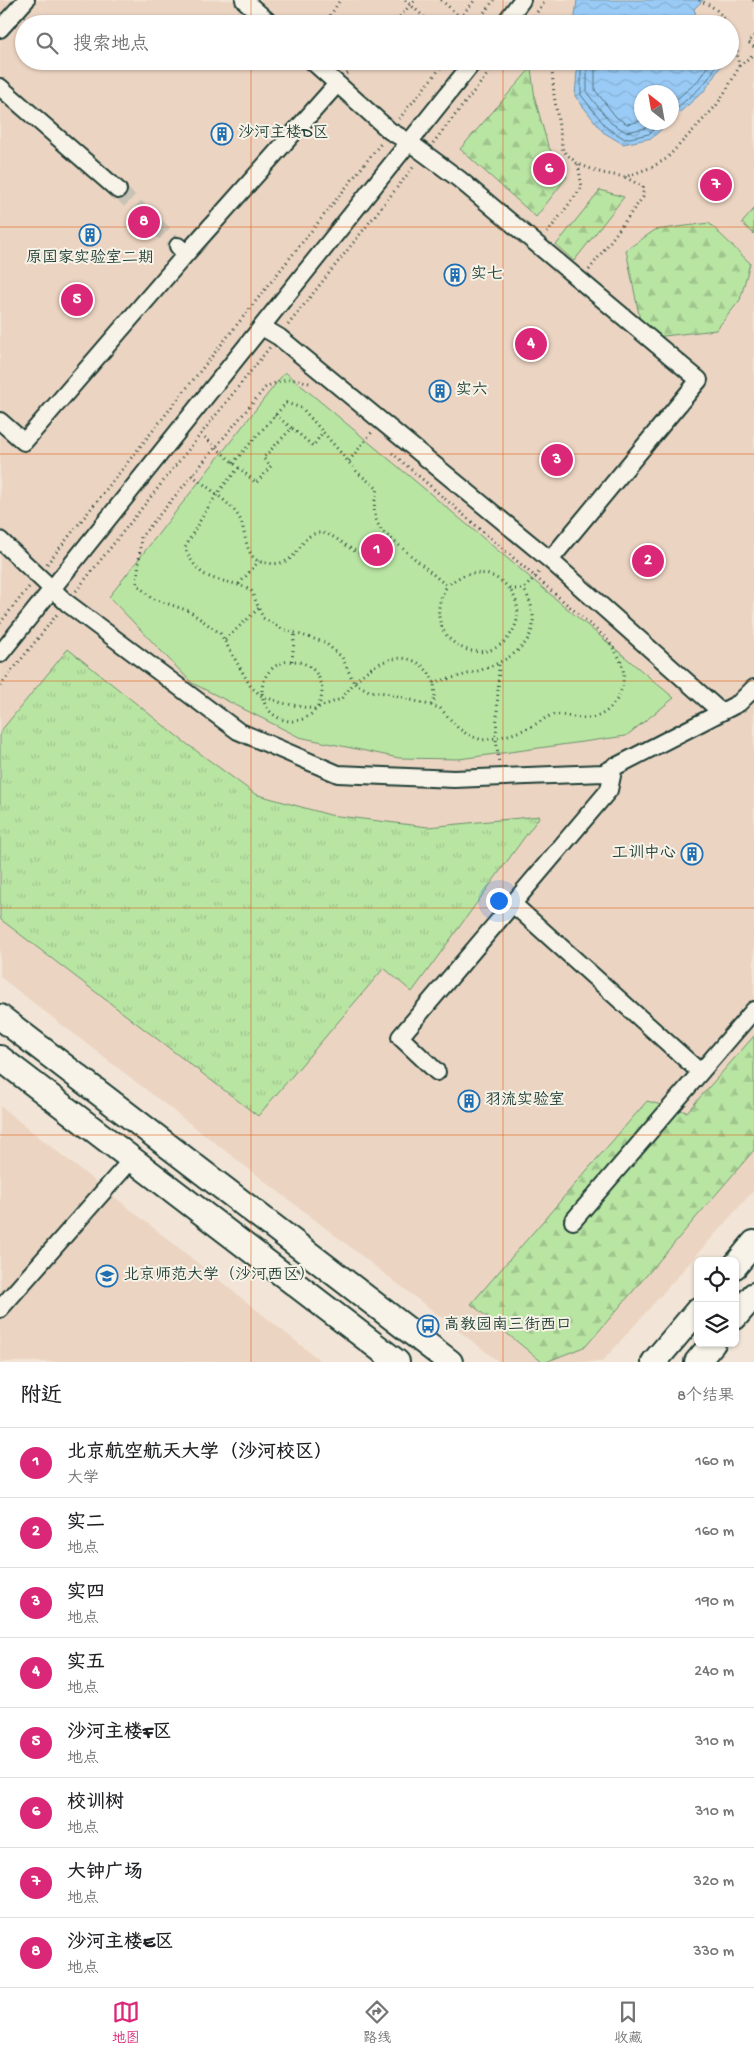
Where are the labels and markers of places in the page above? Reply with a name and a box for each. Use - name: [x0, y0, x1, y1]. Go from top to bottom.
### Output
- building icon: 沙河主楼D区: [210, 122, 234, 146]
- place label: 沙河主楼D区: [238, 123, 328, 144]
- pin: 6: [533, 150, 565, 188]
- pin: 7: [700, 166, 732, 204]
- pin: 8: [128, 203, 160, 241]
- building icon: 原国家实验室二期: [78, 223, 102, 247]
- place label: 原国家实验室二期: [26, 248, 154, 269]
- building icon: 实七: [443, 263, 467, 287]
- place label: 实七: [471, 265, 503, 285]
- pin: 5: [61, 281, 93, 319]
- pin: 4: [515, 325, 547, 363]
- building icon: 实六: [428, 379, 452, 403]
- place label: 实六: [456, 381, 488, 401]
- pin: 3: [541, 441, 573, 479]
- pin: 1: [361, 531, 393, 569]
- pin: 2: [632, 542, 664, 580]
- building icon: 工训中心: [680, 842, 704, 866]
- place label: 工训中心: [612, 843, 676, 864]
- building icon: 羽流实验室: [457, 1089, 481, 1113]
- place label: 羽流实验室: [485, 1090, 565, 1111]
- school or university icon: 北京师范大学（沙河西区）: [95, 1264, 119, 1288]
- place label: 北京师范大学（沙河西区）: [123, 1265, 315, 1286]
- bus stop icon: 高教园南三街西口: [416, 1314, 440, 1338]
- place label: 高教园南三街西口: [444, 1315, 572, 1336]

